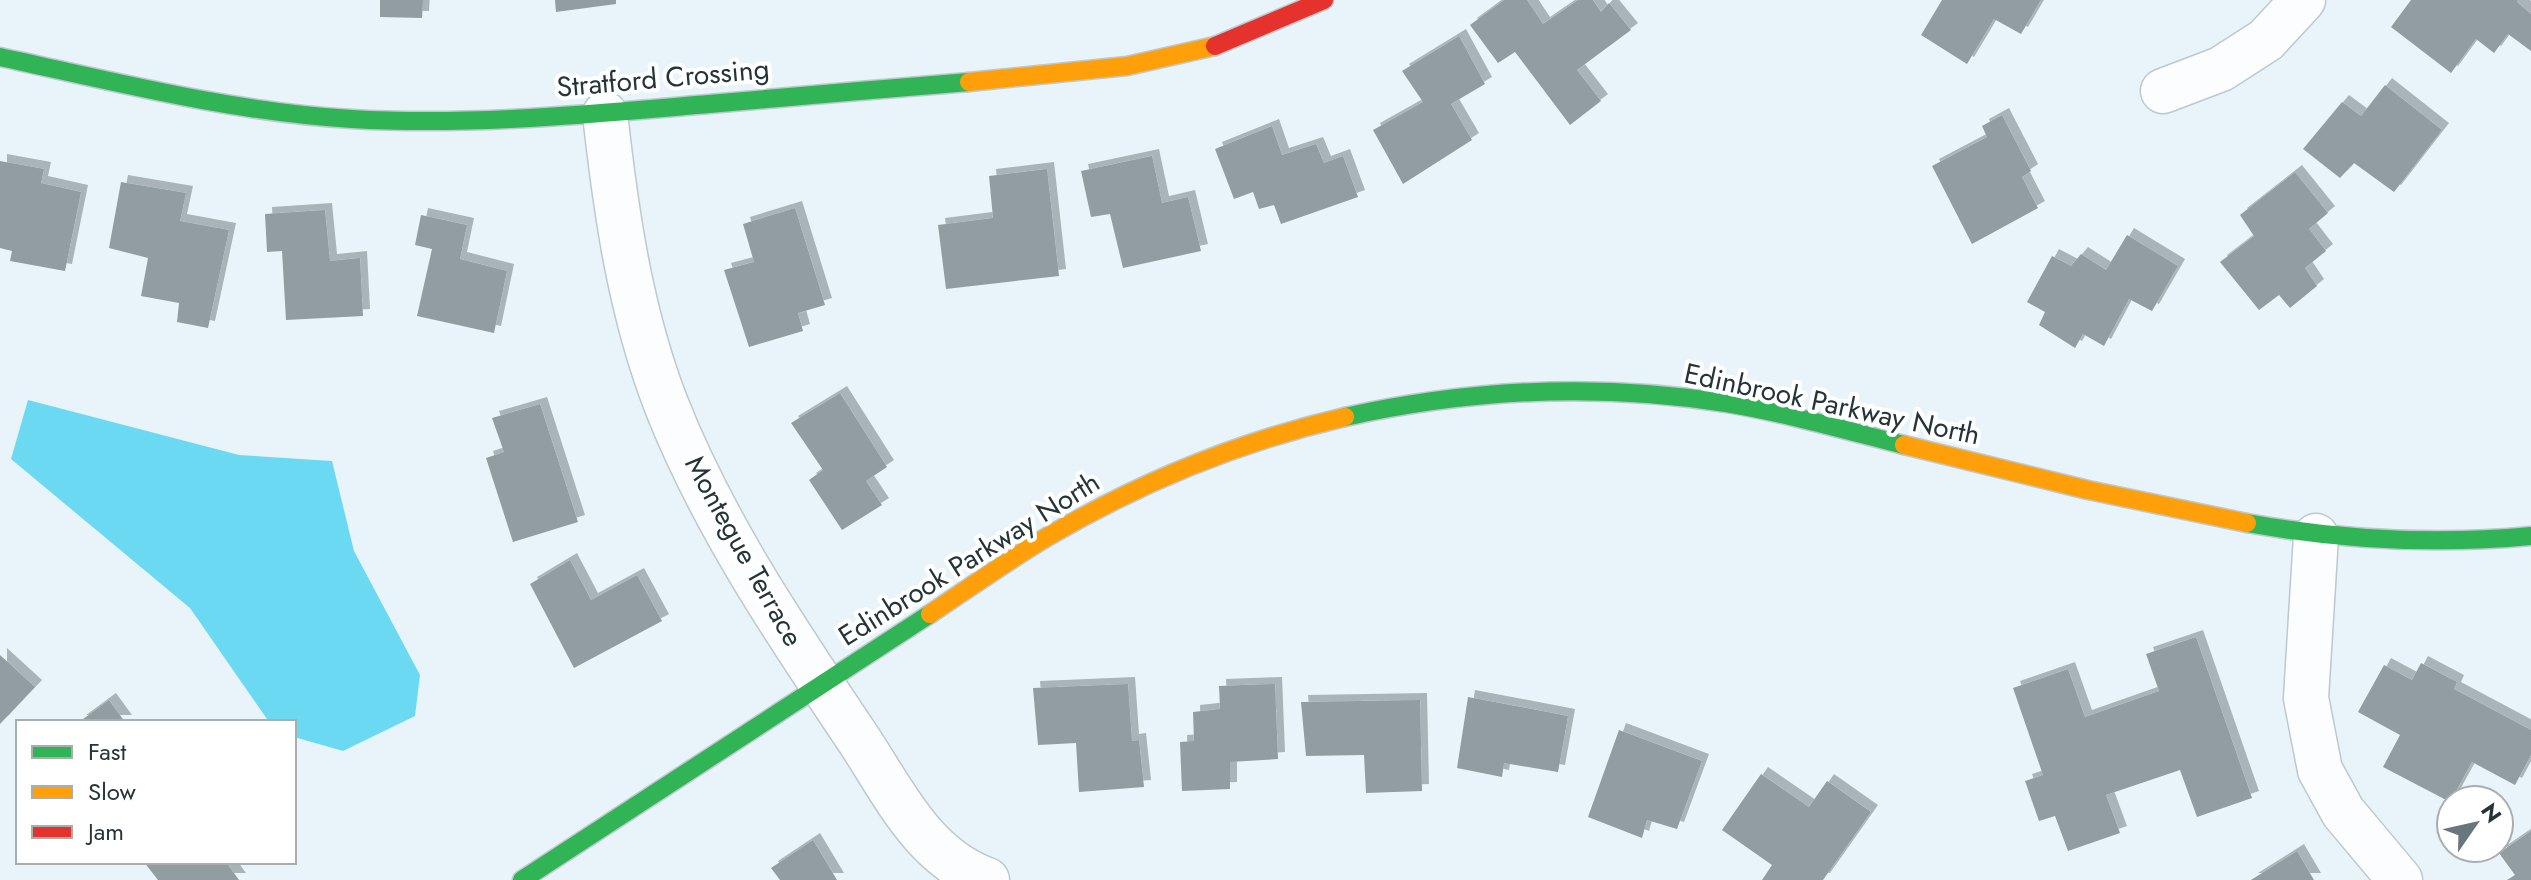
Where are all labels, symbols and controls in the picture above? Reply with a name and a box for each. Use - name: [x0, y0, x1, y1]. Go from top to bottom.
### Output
- street label: Stratford Crossing: [555, 48, 771, 108]
- street label: Edinbrook Parkway North: [1680, 353, 1984, 455]
- street label: Montegue Terrace: [675, 448, 813, 654]
- street label: Edinbrook Parkway North: [830, 462, 1108, 656]
- legend: [16, 720, 296, 864]
- text: Fast: [88, 734, 126, 769]
- text: Slow: [88, 774, 136, 809]
- north arrow: [2435, 784, 2515, 864]
- text: N: [2473, 797, 2510, 829]
- text: Jam: [85, 814, 124, 849]

